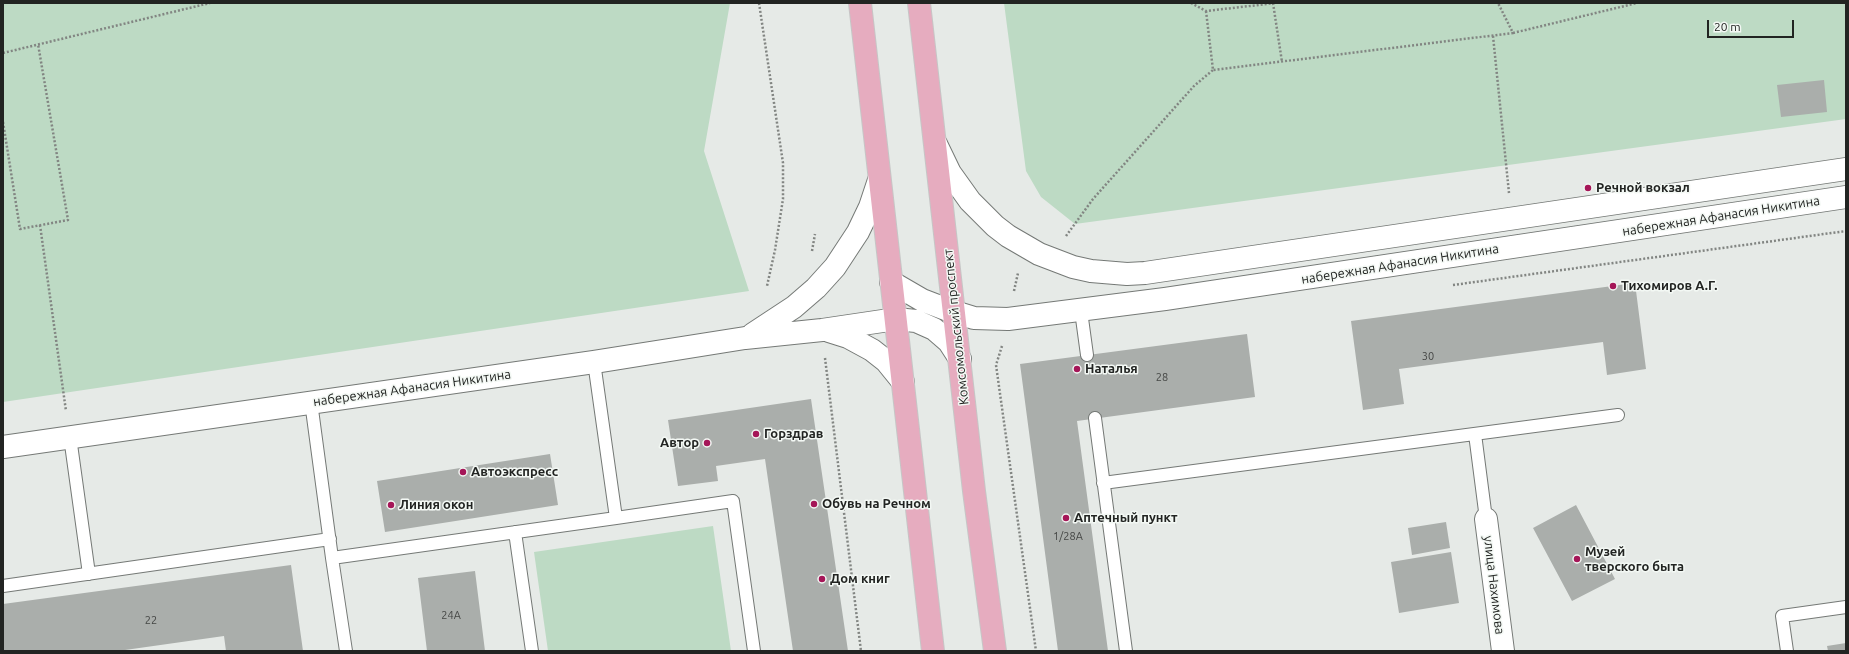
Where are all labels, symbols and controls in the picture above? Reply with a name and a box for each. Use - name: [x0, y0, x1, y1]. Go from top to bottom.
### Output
- scale bar: [1709, 12, 1796, 38]
- text: 20 m: [1714, 20, 1741, 33]
- place label: Речной вокзал: [1596, 180, 1690, 196]
- marker: Речной вокзал: [1583, 183, 1593, 193]
- street label: набережная Афанасия Никитина: [1621, 193, 1821, 239]
- street label: набережная Афанасия Никитина: [1300, 241, 1500, 287]
- street label: Комсомольский проспект: [940, 248, 972, 406]
- place label: Тихомиров А.Г.: [1621, 278, 1718, 294]
- marker: Тихомиров А.Г.: [1608, 281, 1618, 291]
- house number: 30: [1422, 349, 1434, 363]
- place label: Наталья: [1085, 361, 1138, 377]
- marker: Наталья: [1072, 364, 1082, 374]
- street label: набережная Афанасия Никитина: [312, 366, 512, 410]
- house number: 28: [1156, 370, 1168, 384]
- place label: Горздрав: [764, 426, 823, 442]
- marker: Горздрав: [751, 429, 761, 439]
- place label: Автор: [660, 435, 699, 451]
- marker: Автор: [702, 438, 712, 448]
- place label: Автоэкспресс: [471, 464, 558, 480]
- marker: Автоэкспресс: [458, 467, 468, 477]
- place label: Обувь на Речном: [822, 496, 931, 512]
- place label: Линия окон: [399, 497, 473, 513]
- marker: Обувь на Речном: [809, 499, 819, 509]
- marker: Линия окон: [386, 500, 396, 510]
- place label: Аптечный пункт: [1074, 510, 1178, 526]
- marker: Аптечный пункт: [1061, 513, 1071, 523]
- house number: 1/28А: [1053, 529, 1083, 543]
- street label: улица Нахимова: [1480, 535, 1508, 635]
- place label: Музей тверского быта: [1585, 544, 1684, 575]
- marker: Музей тверского быта: [1572, 554, 1582, 564]
- place label: Дом книг: [830, 571, 890, 587]
- marker: Дом книг: [817, 574, 827, 584]
- house number: 24А: [441, 608, 461, 622]
- house number: 22: [145, 613, 157, 627]

